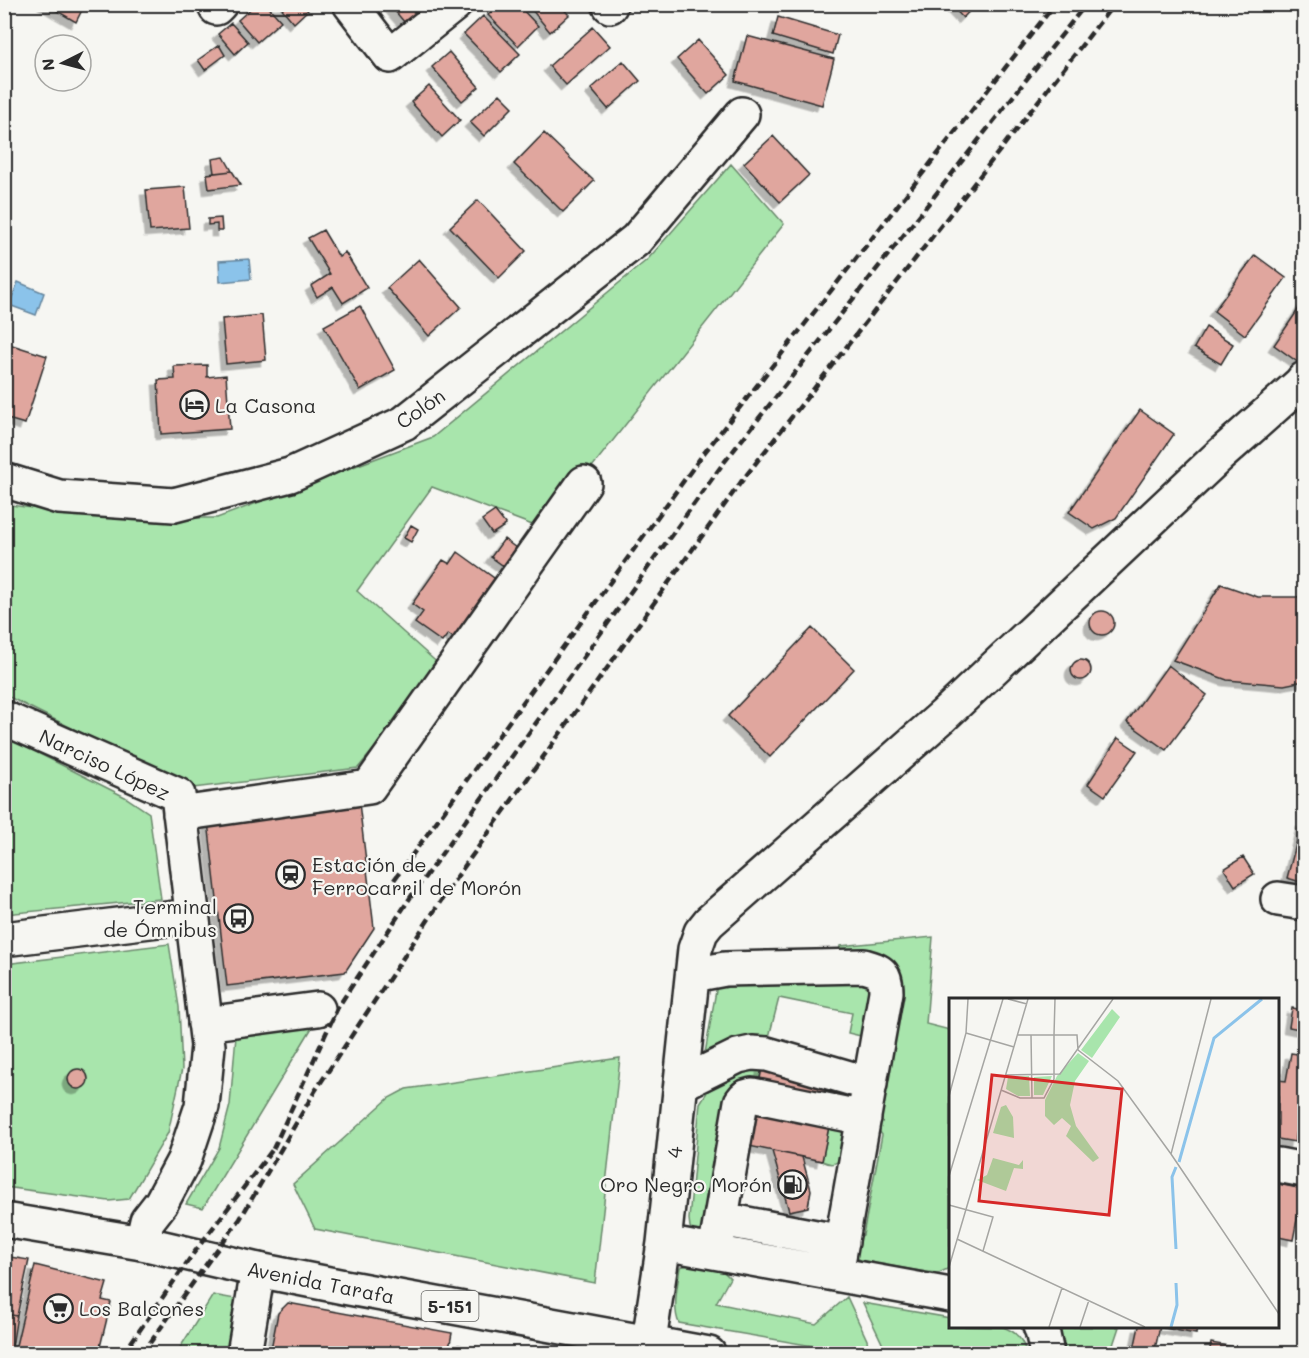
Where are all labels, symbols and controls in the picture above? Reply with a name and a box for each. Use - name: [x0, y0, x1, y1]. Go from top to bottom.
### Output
- north arrow: [33, 33, 93, 93]
- text: N: [37, 57, 59, 72]
- street label: Colón: [390, 382, 450, 434]
- hotel icon: La Casona: [178, 389, 210, 421]
- place label: La Casona: [215, 392, 316, 418]
- street label: Narciso López: [35, 722, 175, 806]
- place label: Estación de Ferrocarril de Morón: [312, 851, 522, 900]
- station icon: Estación de Ferrocarril de Morón: [275, 859, 307, 891]
- place label: Terminal de Ómnibus: [103, 893, 217, 942]
- bus stop icon: Terminal de Ómnibus: [222, 902, 254, 934]
- inset map: [949, 998, 1279, 1328]
- street label: 4: [660, 1145, 688, 1159]
- fuel station icon: Oro Negro Morón: [777, 1168, 809, 1200]
- place label: Oro Negro Morón: [600, 1171, 772, 1197]
- street label: Avenida Tarafa: [245, 1255, 397, 1309]
- road number: 5-151: [422, 1291, 478, 1321]
- supermarket icon: Los Balcones: [42, 1292, 74, 1324]
- place label: Los Balcones: [79, 1295, 204, 1321]

